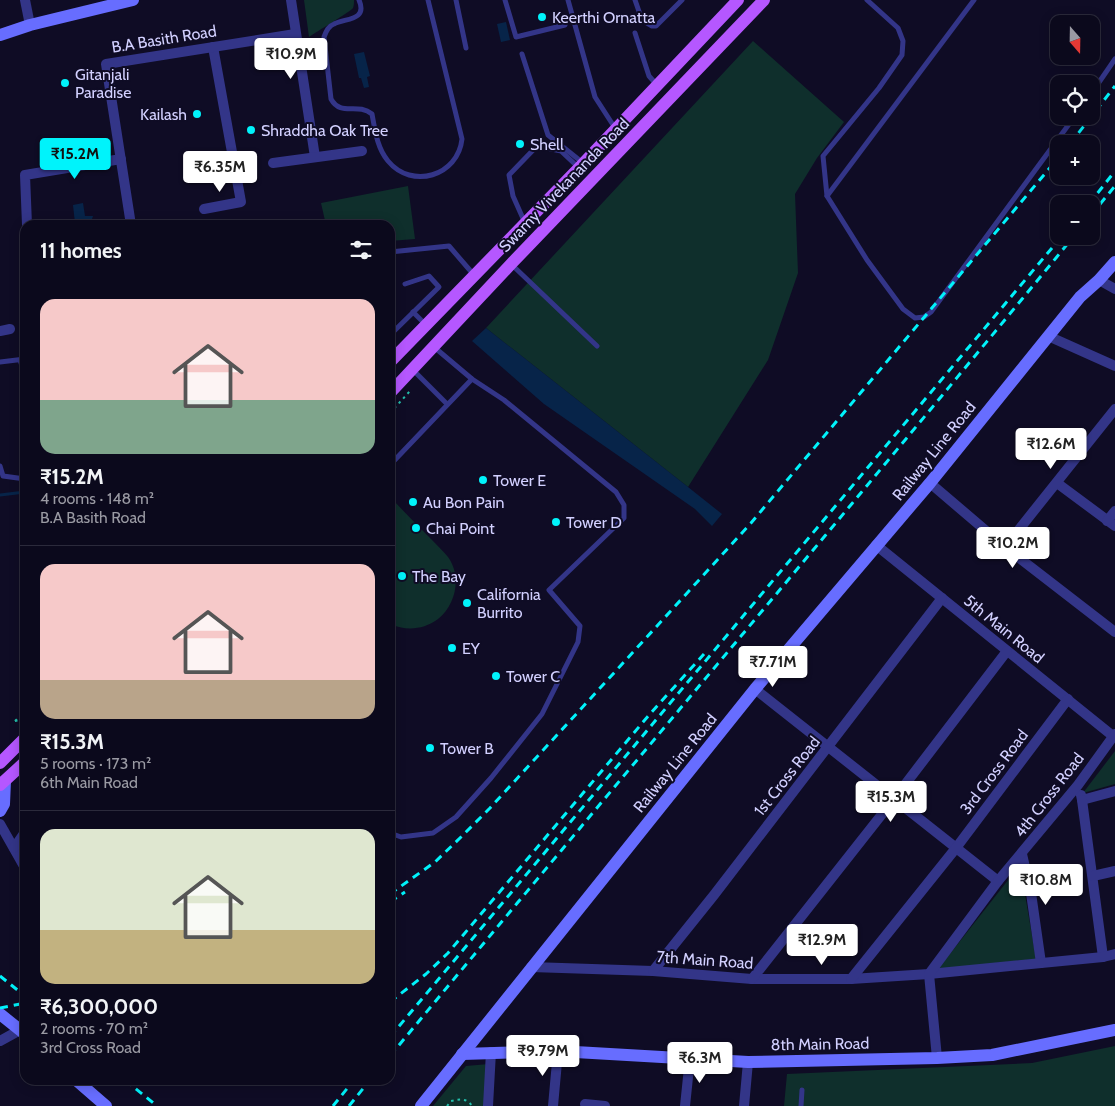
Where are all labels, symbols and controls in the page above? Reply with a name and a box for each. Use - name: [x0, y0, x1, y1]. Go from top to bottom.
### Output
- place label: Keerthi Ornatta: [552, 8, 656, 27]
- marker: Keerthi Ornatta: [536, 11, 548, 23]
- north arrow: [1050, 15, 1100, 65]
- map controls: [1050, 15, 1100, 245]
- street label: B.A Basith Road: [110, 21, 218, 57]
- pin: ₹10.9M: [250, 38, 332, 80]
- text: ₹10.9M: [265, 44, 317, 63]
- place label: Gitanjali Paradise: [75, 65, 131, 102]
- button: locate: [1050, 75, 1100, 125]
- marker: Gitanjali Paradise: [59, 77, 71, 89]
- place label: Kailash: [140, 105, 187, 124]
- marker: Kailash: [191, 108, 203, 120]
- street label: Swamy Vivekananda Road: [495, 114, 633, 256]
- place label: Shraddha Oak Tree: [261, 121, 388, 140]
- marker: Shraddha Oak Tree: [245, 124, 257, 136]
- place label: Shell: [530, 135, 564, 154]
- button: +: [1050, 135, 1100, 185]
- pin: ₹15.2M: [34, 138, 116, 180]
- marker: Shell: [514, 138, 526, 150]
- text: ₹15.2M: [51, 144, 99, 163]
- pin: ₹6.35M: [179, 150, 261, 193]
- text: ₹6.35M: [194, 157, 246, 176]
- button: −: [1050, 195, 1100, 245]
- icon: filters: [347, 236, 375, 264]
- text: 11 homes: [40, 238, 122, 263]
- icon: home: [163, 331, 253, 421]
- street label: Railway Line Road: [888, 398, 980, 504]
- pin: ₹12.6M: [1010, 428, 1092, 470]
- text: ₹12.6M: [1027, 434, 1075, 453]
- text: ₹15.2M: [40, 464, 104, 489]
- place label: Tower E: [493, 471, 546, 490]
- marker: Tower E: [477, 474, 489, 486]
- text: 4 rooms · 148 m²: [40, 489, 154, 508]
- place label: Au Bon Pain: [423, 493, 505, 512]
- marker: Au Bon Pain: [407, 496, 419, 508]
- text: B.A Basith Road: [40, 508, 146, 527]
- place label: Tower D: [566, 513, 622, 532]
- marker: Tower D: [550, 516, 562, 528]
- place label: Chai Point: [426, 519, 495, 538]
- marker: Chai Point: [410, 522, 422, 534]
- pin: ₹10.2M: [972, 526, 1054, 569]
- text: ₹10.2M: [987, 533, 1039, 552]
- place label: The Bay: [412, 567, 466, 586]
- marker: The Bay: [396, 570, 408, 582]
- place label: California Burrito: [477, 585, 541, 622]
- street label: 5th Main Road: [960, 591, 1048, 667]
- icon: home: [163, 597, 253, 687]
- marker: California Burrito: [461, 597, 473, 609]
- place label: EY: [462, 639, 481, 658]
- marker: EY: [446, 642, 458, 654]
- pin: ₹7.71M: [732, 646, 814, 688]
- text: ₹7.71M: [749, 652, 797, 671]
- place label: Tower C: [506, 667, 560, 686]
- marker: Tower C: [490, 670, 502, 682]
- street label: Railway Line Road: [629, 710, 721, 816]
- street label: 3rd Cross Road: [956, 726, 1032, 818]
- text: ₹15.3M: [40, 729, 104, 754]
- street label: 1st Cross Road: [750, 732, 824, 820]
- place label: Tower B: [440, 739, 494, 758]
- marker: Tower B: [424, 742, 436, 754]
- street label: 4th Cross Road: [1010, 749, 1088, 841]
- text: 5 rooms · 173 m²: [40, 754, 151, 773]
- text: 6th Main Road: [40, 773, 138, 792]
- pin: ₹15.3M: [850, 780, 932, 823]
- text: ₹15.3M: [867, 787, 915, 806]
- icon: home: [163, 862, 253, 952]
- pin: ₹10.8M: [1005, 864, 1087, 906]
- text: ₹10.8M: [1020, 870, 1072, 889]
- pin: ₹12.9M: [781, 924, 863, 966]
- text: ₹12.9M: [798, 930, 846, 949]
- street label: 7th Main Road: [656, 947, 754, 973]
- text: ₹6,300,000: [40, 994, 158, 1019]
- text: 2 rooms · 70 m²: [40, 1019, 148, 1038]
- pin: ₹9.79M: [502, 1034, 584, 1077]
- street label: 8th Main Road: [771, 1034, 869, 1054]
- text: 3rd Cross Road: [40, 1038, 141, 1057]
- text: ₹9.79M: [517, 1041, 569, 1060]
- pin: ₹6.3M: [665, 1042, 735, 1084]
- text: ₹6.3M: [678, 1048, 722, 1067]

